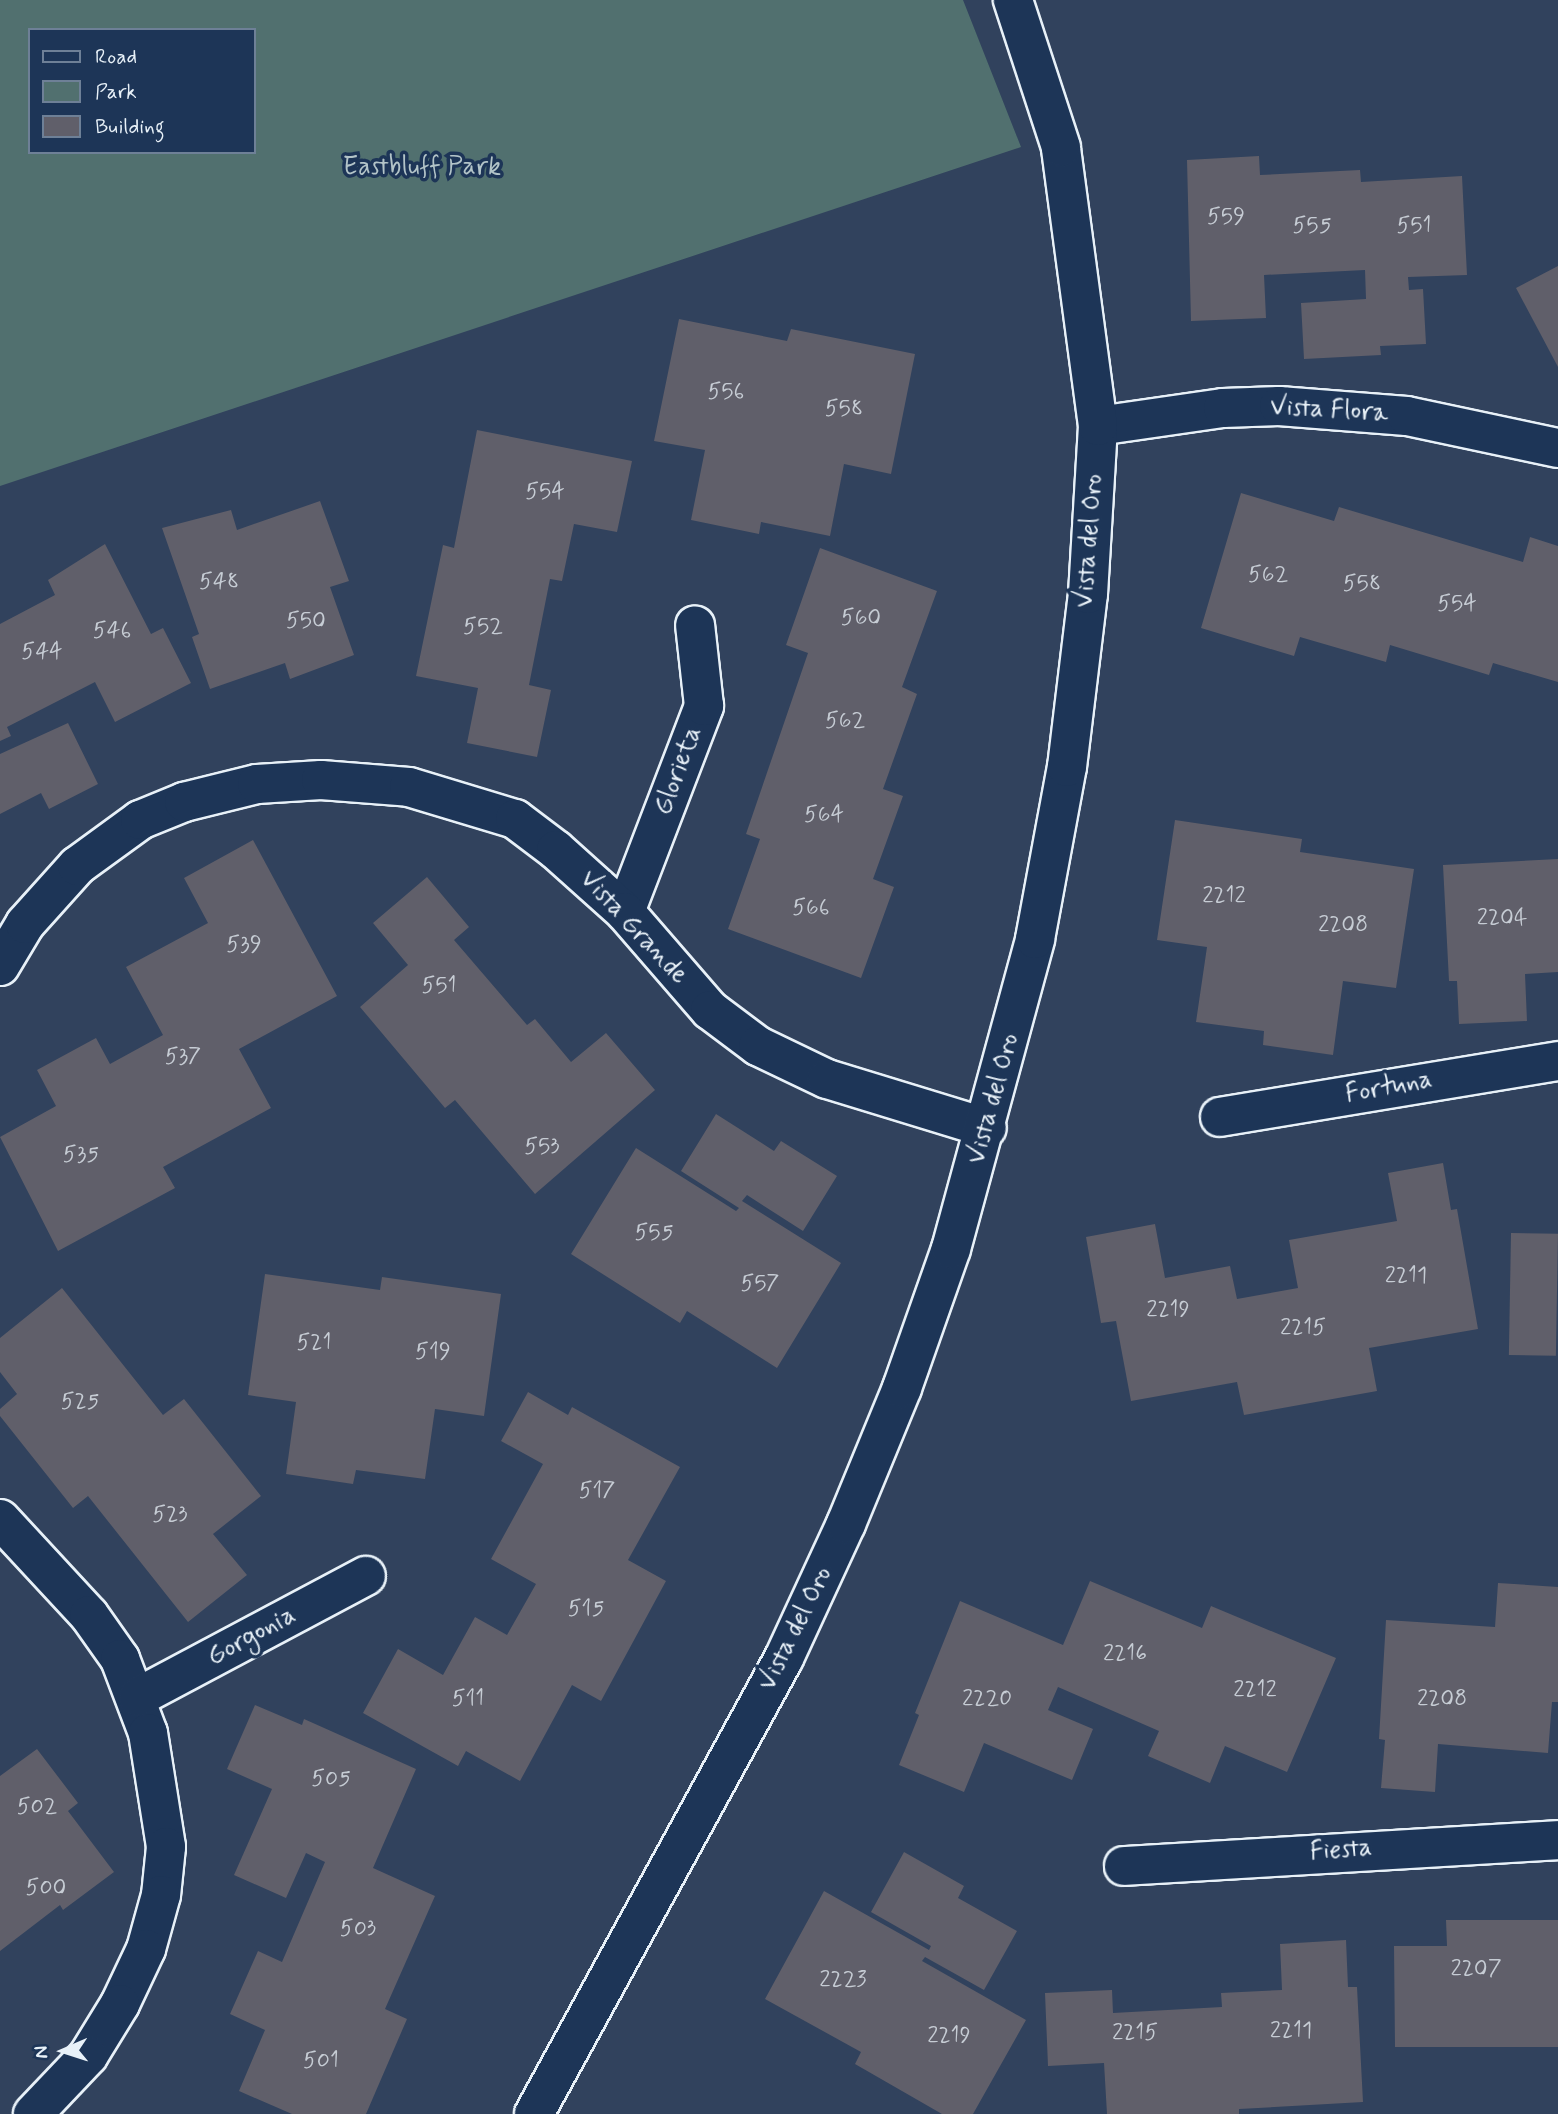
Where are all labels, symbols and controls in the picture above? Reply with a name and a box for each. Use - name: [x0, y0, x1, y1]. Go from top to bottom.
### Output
- legend: [28, 28, 256, 154]
- text: Road: [95, 43, 137, 71]
- text: Park: [95, 78, 137, 106]
- text: Building: [95, 113, 165, 141]
- park label: Eastbluff Park: [344, 152, 500, 184]
- house number: 559: [1207, 203, 1245, 231]
- house number: 555: [1293, 212, 1331, 240]
- house number: 551: [1396, 212, 1432, 240]
- house number: 556: [708, 378, 744, 406]
- street label: Vista Flora: [1270, 392, 1388, 430]
- house number: 558: [825, 395, 863, 423]
- street label: Vista del Oro: [1070, 472, 1110, 610]
- house number: 554: [525, 478, 565, 506]
- house number: 562: [1248, 561, 1288, 589]
- house number: 548: [199, 568, 239, 596]
- house number: 558: [1343, 570, 1381, 598]
- house number: 554: [1437, 590, 1477, 618]
- house number: 560: [841, 604, 881, 632]
- house number: 550: [286, 607, 326, 635]
- house number: 552: [463, 613, 503, 641]
- house number: 546: [93, 617, 131, 645]
- house number: 544: [21, 638, 63, 666]
- house number: 562: [825, 707, 865, 735]
- street label: Glorieta: [648, 722, 710, 820]
- house number: 564: [804, 801, 844, 829]
- street label: Vista Grande: [572, 864, 694, 992]
- house number: 2212: [1202, 882, 1246, 910]
- house number: 566: [792, 894, 830, 922]
- house number: 2204: [1477, 904, 1527, 932]
- house number: 2208: [1318, 911, 1368, 939]
- house number: 539: [226, 931, 262, 959]
- house number: 551: [421, 972, 457, 1000]
- street label: Vista del Oro: [961, 1029, 1027, 1169]
- house number: 537: [165, 1043, 201, 1071]
- street label: Fortuna: [1343, 1065, 1435, 1111]
- house number: 553: [524, 1133, 560, 1161]
- house number: 535: [63, 1141, 99, 1169]
- house number: 555: [635, 1219, 673, 1247]
- house number: 2211: [1385, 1262, 1427, 1290]
- house number: 557: [741, 1270, 779, 1298]
- house number: 2219: [1146, 1296, 1190, 1324]
- house number: 2215: [1280, 1314, 1326, 1342]
- house number: 521: [297, 1329, 331, 1357]
- house number: 519: [415, 1338, 451, 1366]
- house number: 525: [61, 1388, 99, 1416]
- house number: 517: [579, 1477, 615, 1505]
- house number: 523: [152, 1501, 188, 1529]
- street label: Vista del Oro: [752, 1561, 840, 1697]
- house number: 515: [568, 1595, 604, 1623]
- street label: Gorgonia: [202, 1601, 302, 1673]
- house number: 2216: [1103, 1640, 1147, 1668]
- house number: 2212: [1233, 1676, 1277, 1704]
- house number: 511: [452, 1685, 484, 1713]
- house number: 2220: [962, 1685, 1012, 1713]
- house number: 2208: [1417, 1685, 1467, 1713]
- house number: 505: [311, 1765, 351, 1793]
- house number: 502: [17, 1793, 57, 1821]
- street label: Fiesta: [1309, 1833, 1373, 1869]
- house number: 500: [26, 1874, 66, 1902]
- house number: 503: [340, 1915, 376, 1943]
- house number: 2207: [1450, 1955, 1502, 1983]
- house number: 2223: [819, 1966, 867, 1994]
- north arrow: [28, 2016, 98, 2086]
- house number: 2211: [1270, 2017, 1312, 2045]
- house number: 2215: [1112, 2019, 1158, 2047]
- house number: 2219: [927, 2022, 971, 2050]
- text: N: [29, 2045, 54, 2059]
- house number: 501: [303, 2047, 339, 2075]

